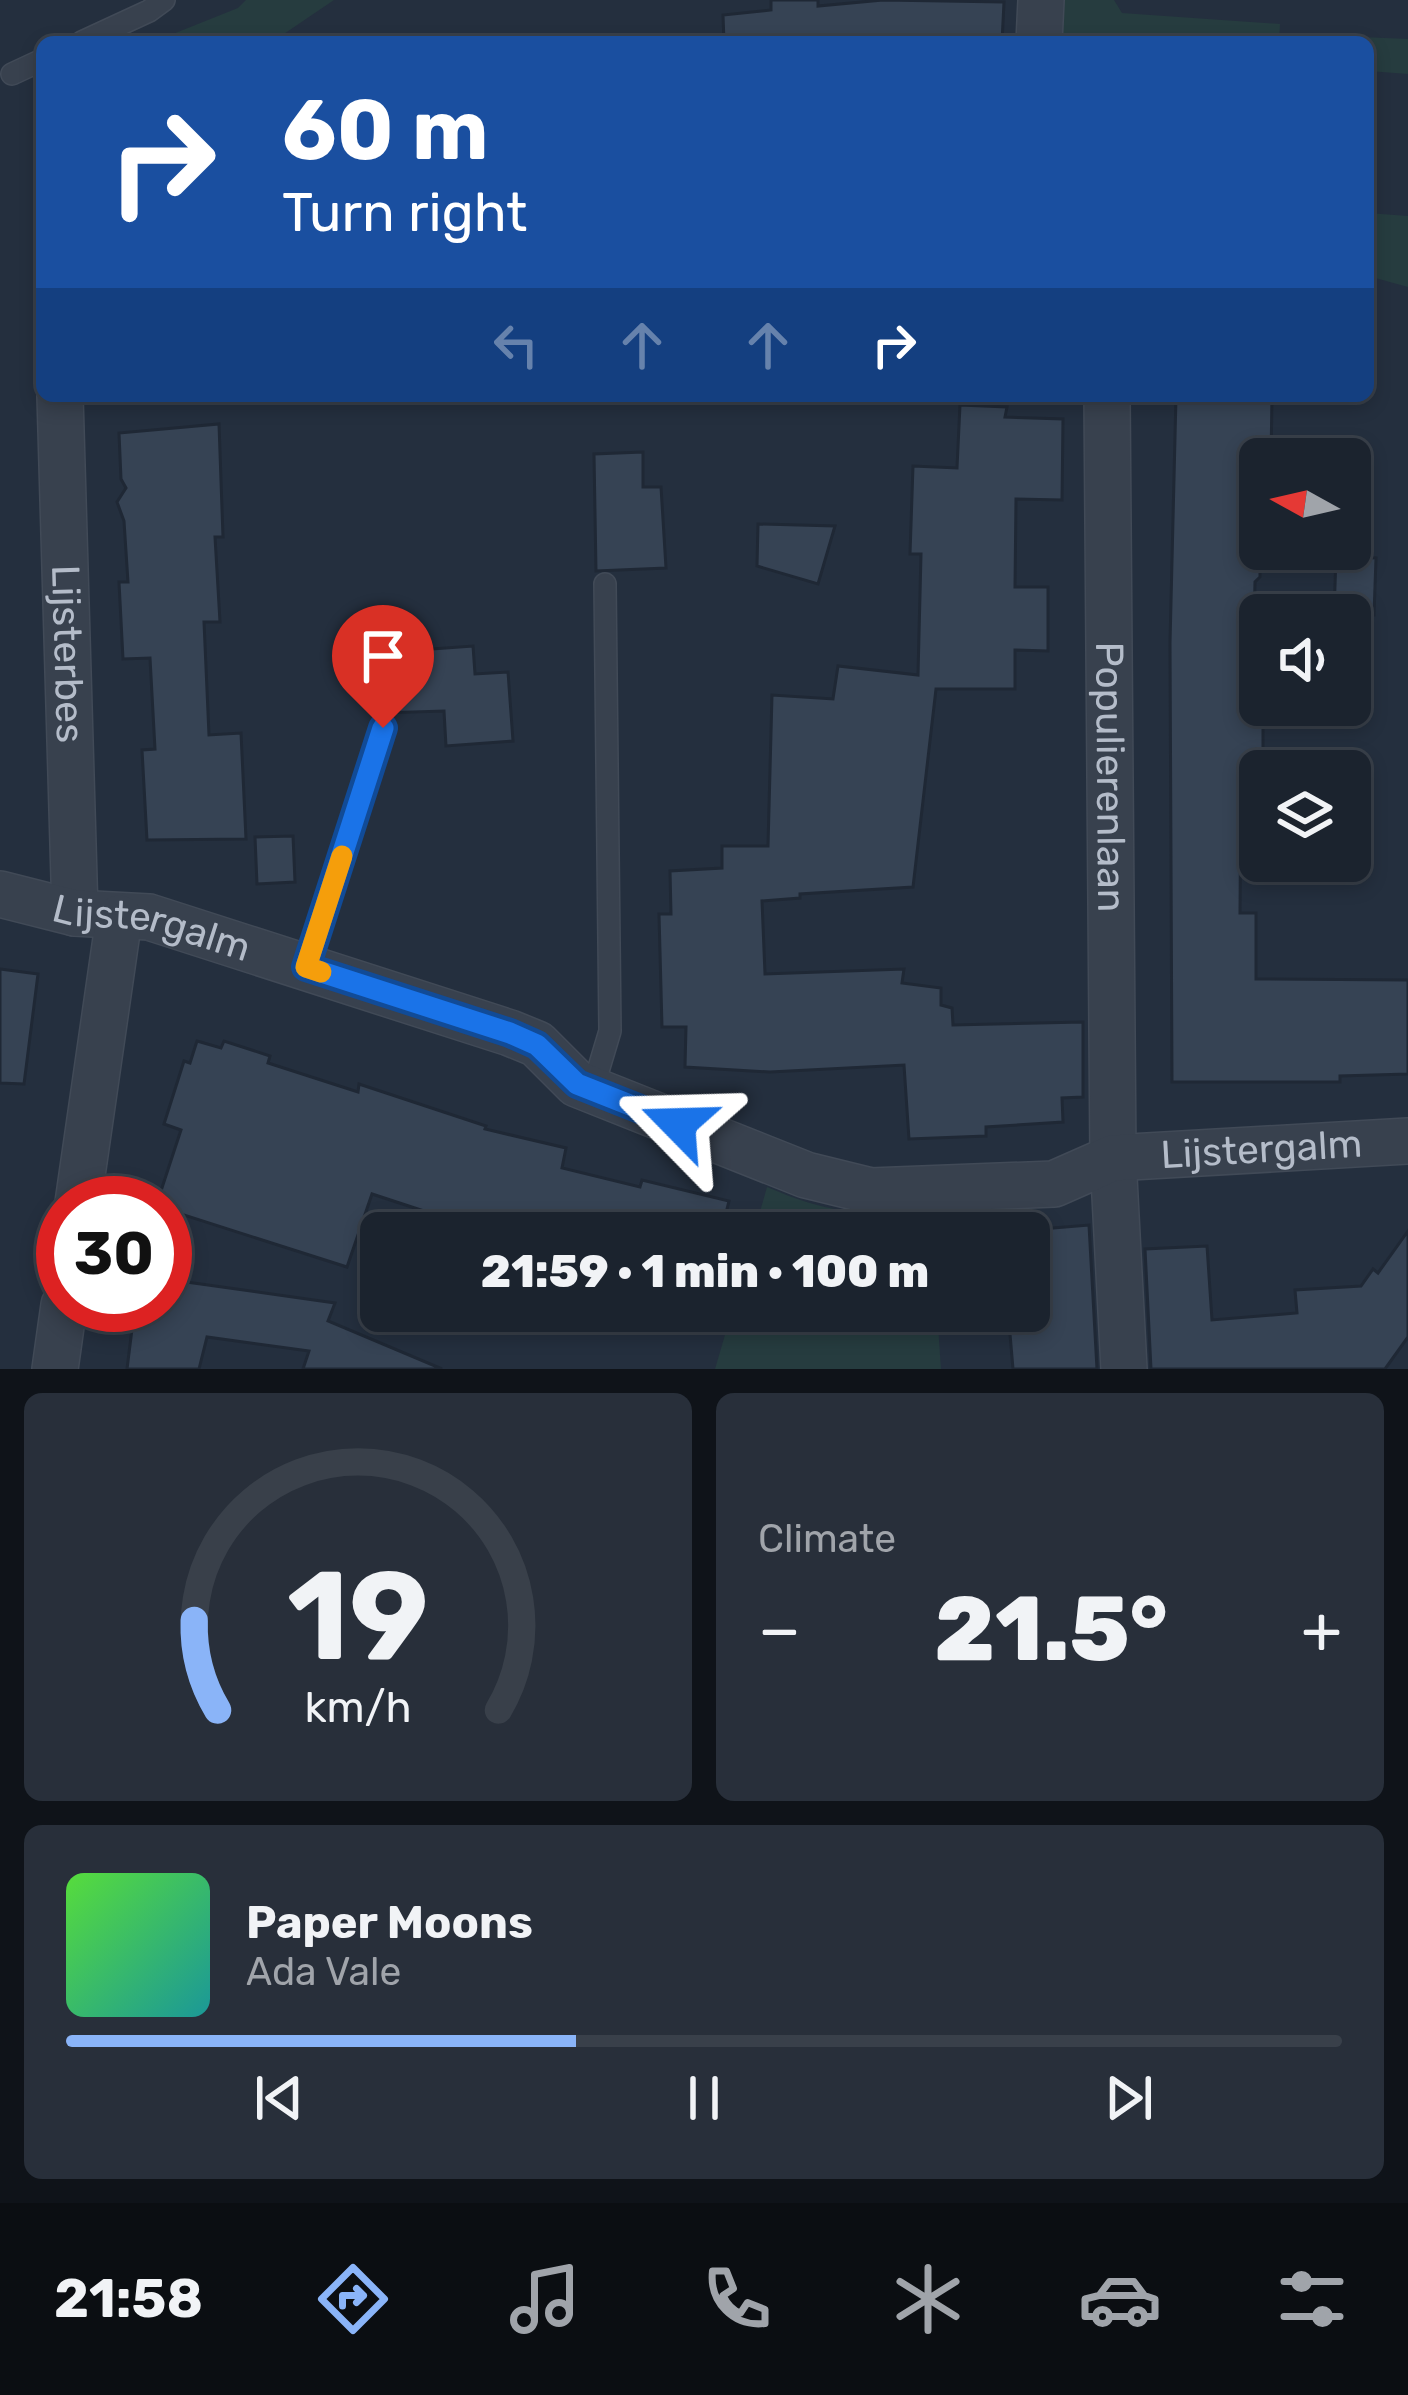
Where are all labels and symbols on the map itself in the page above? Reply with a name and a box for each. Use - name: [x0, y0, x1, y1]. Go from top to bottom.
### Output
- north arrow: [1239, 438, 1371, 570]
- street label: Lijsterbes: [42, 564, 93, 744]
- pin: [332, 605, 434, 728]
- street label: Populierenlaan: [1086, 641, 1134, 913]
- street label: Lijstergalm: [48, 885, 256, 971]
- position arrow: [615, 1061, 741, 1187]
- street label: Lijstergalm: [1159, 1121, 1363, 1178]
- speed limit sign: 30: [36, 1176, 192, 1332]

